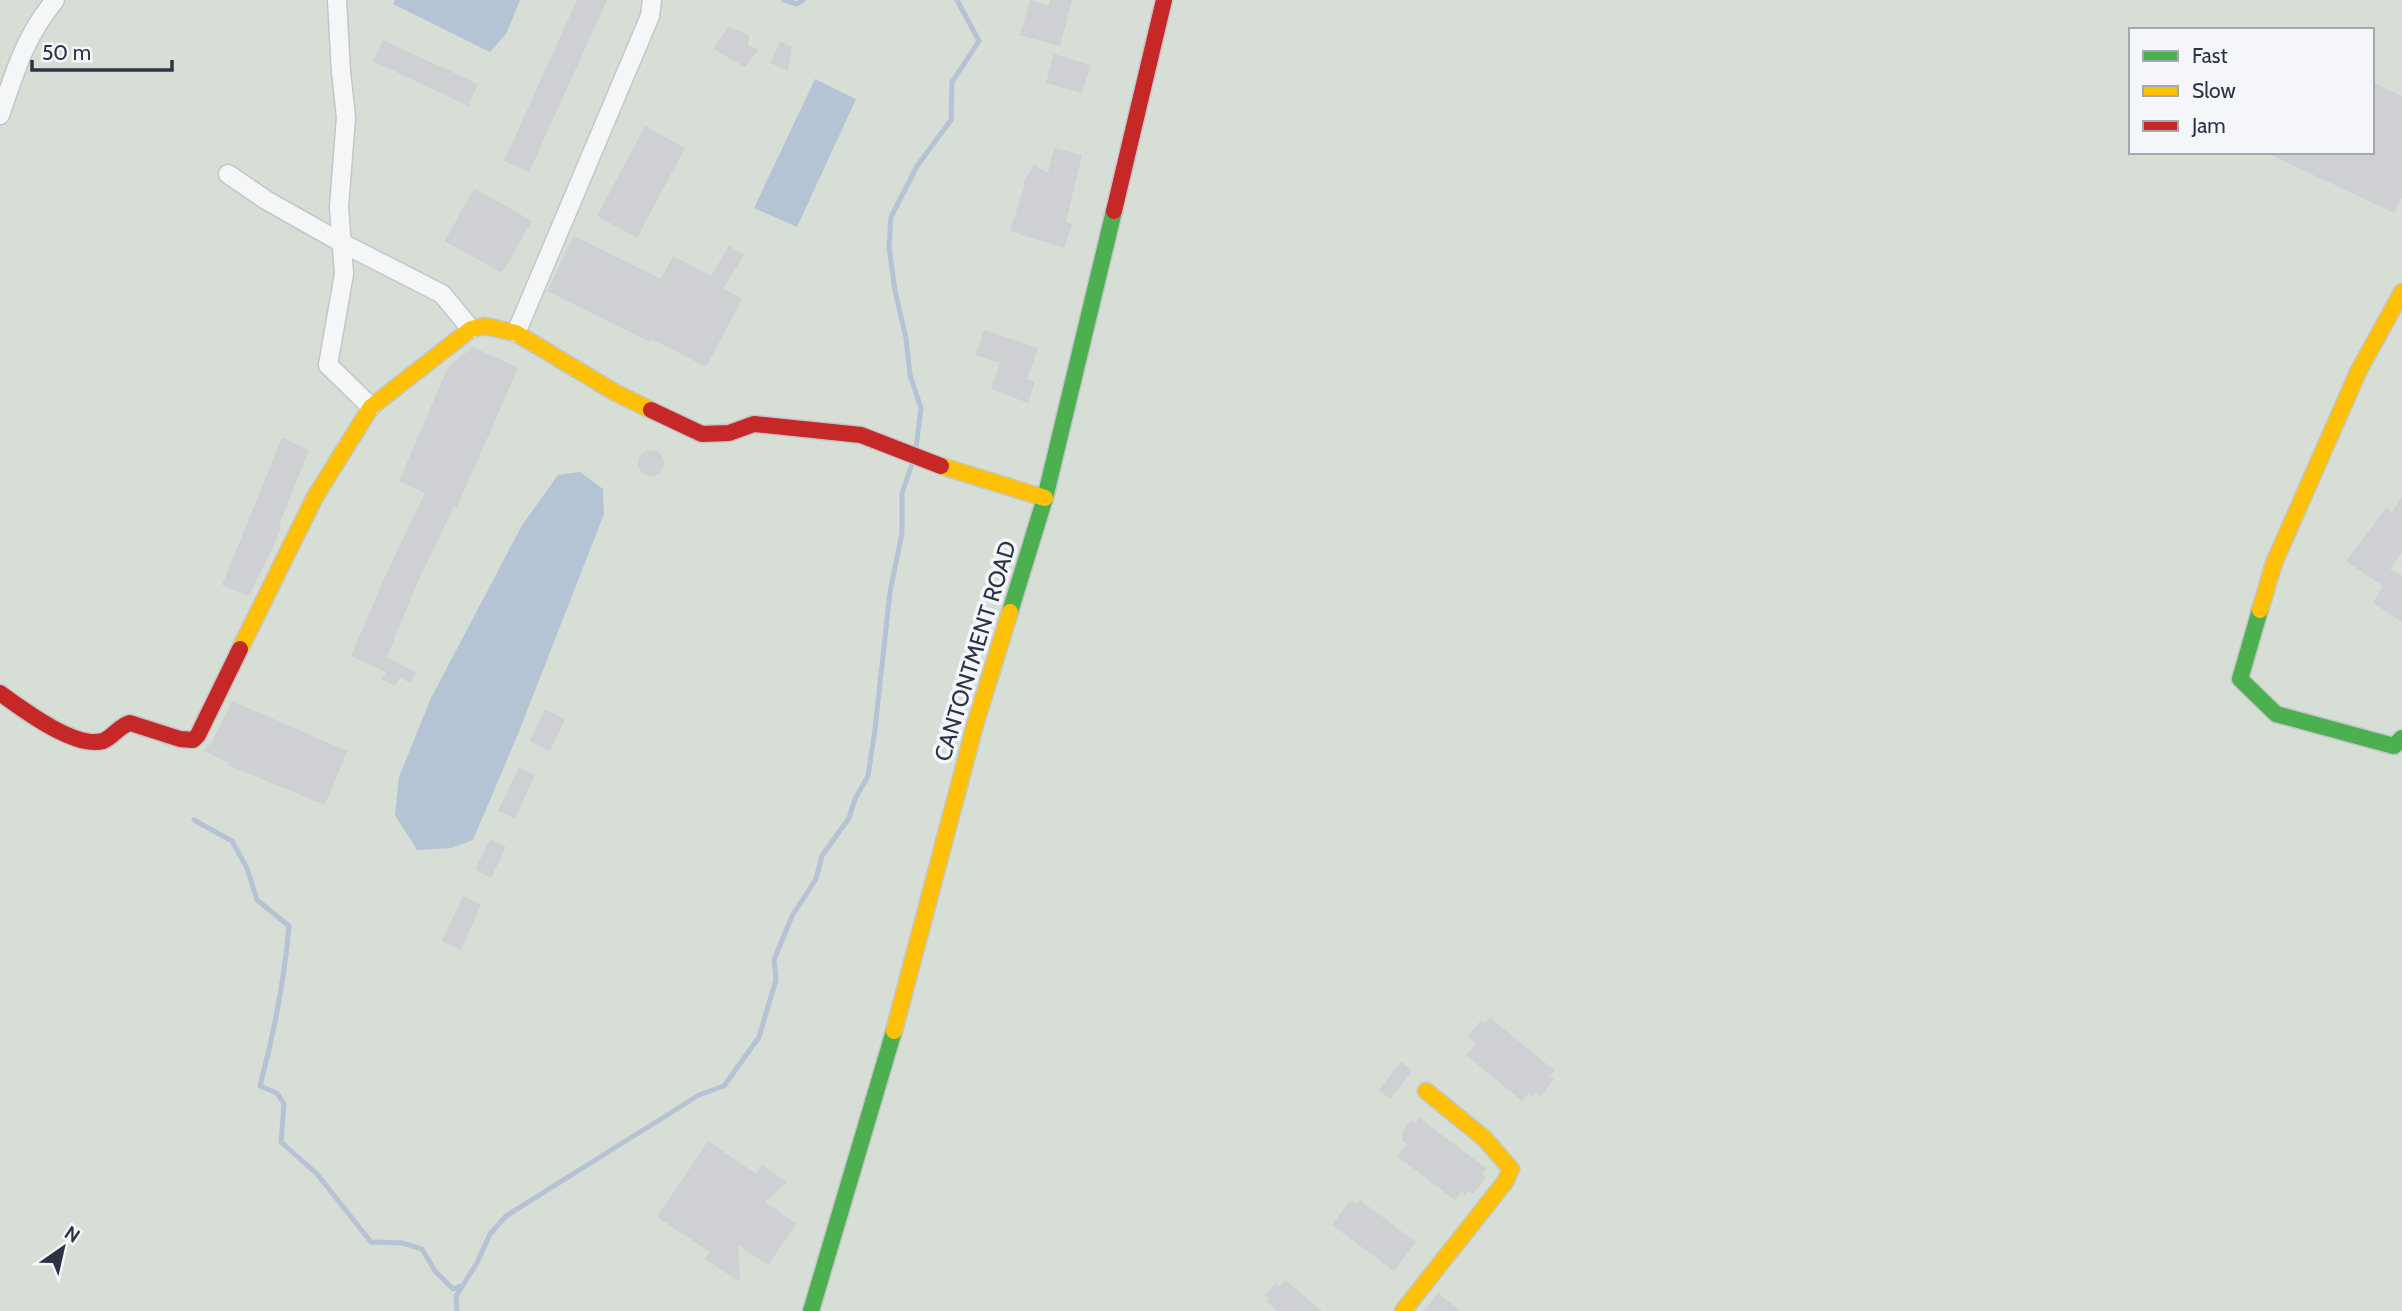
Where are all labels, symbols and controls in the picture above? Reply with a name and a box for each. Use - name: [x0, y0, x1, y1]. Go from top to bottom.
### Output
- scale bar: [32, 28, 172, 72]
- legend: [2129, 28, 2374, 154]
- text: 50 m: [42, 40, 91, 65]
- text: Fast: [2192, 43, 2228, 68]
- text: Slow: [2192, 78, 2236, 103]
- text: Jam: [2191, 113, 2226, 138]
- street label: CANTONTMENT ROAD: [928, 537, 1022, 765]
- north arrow: [28, 1213, 98, 1283]
- text: N: [60, 1221, 84, 1248]

